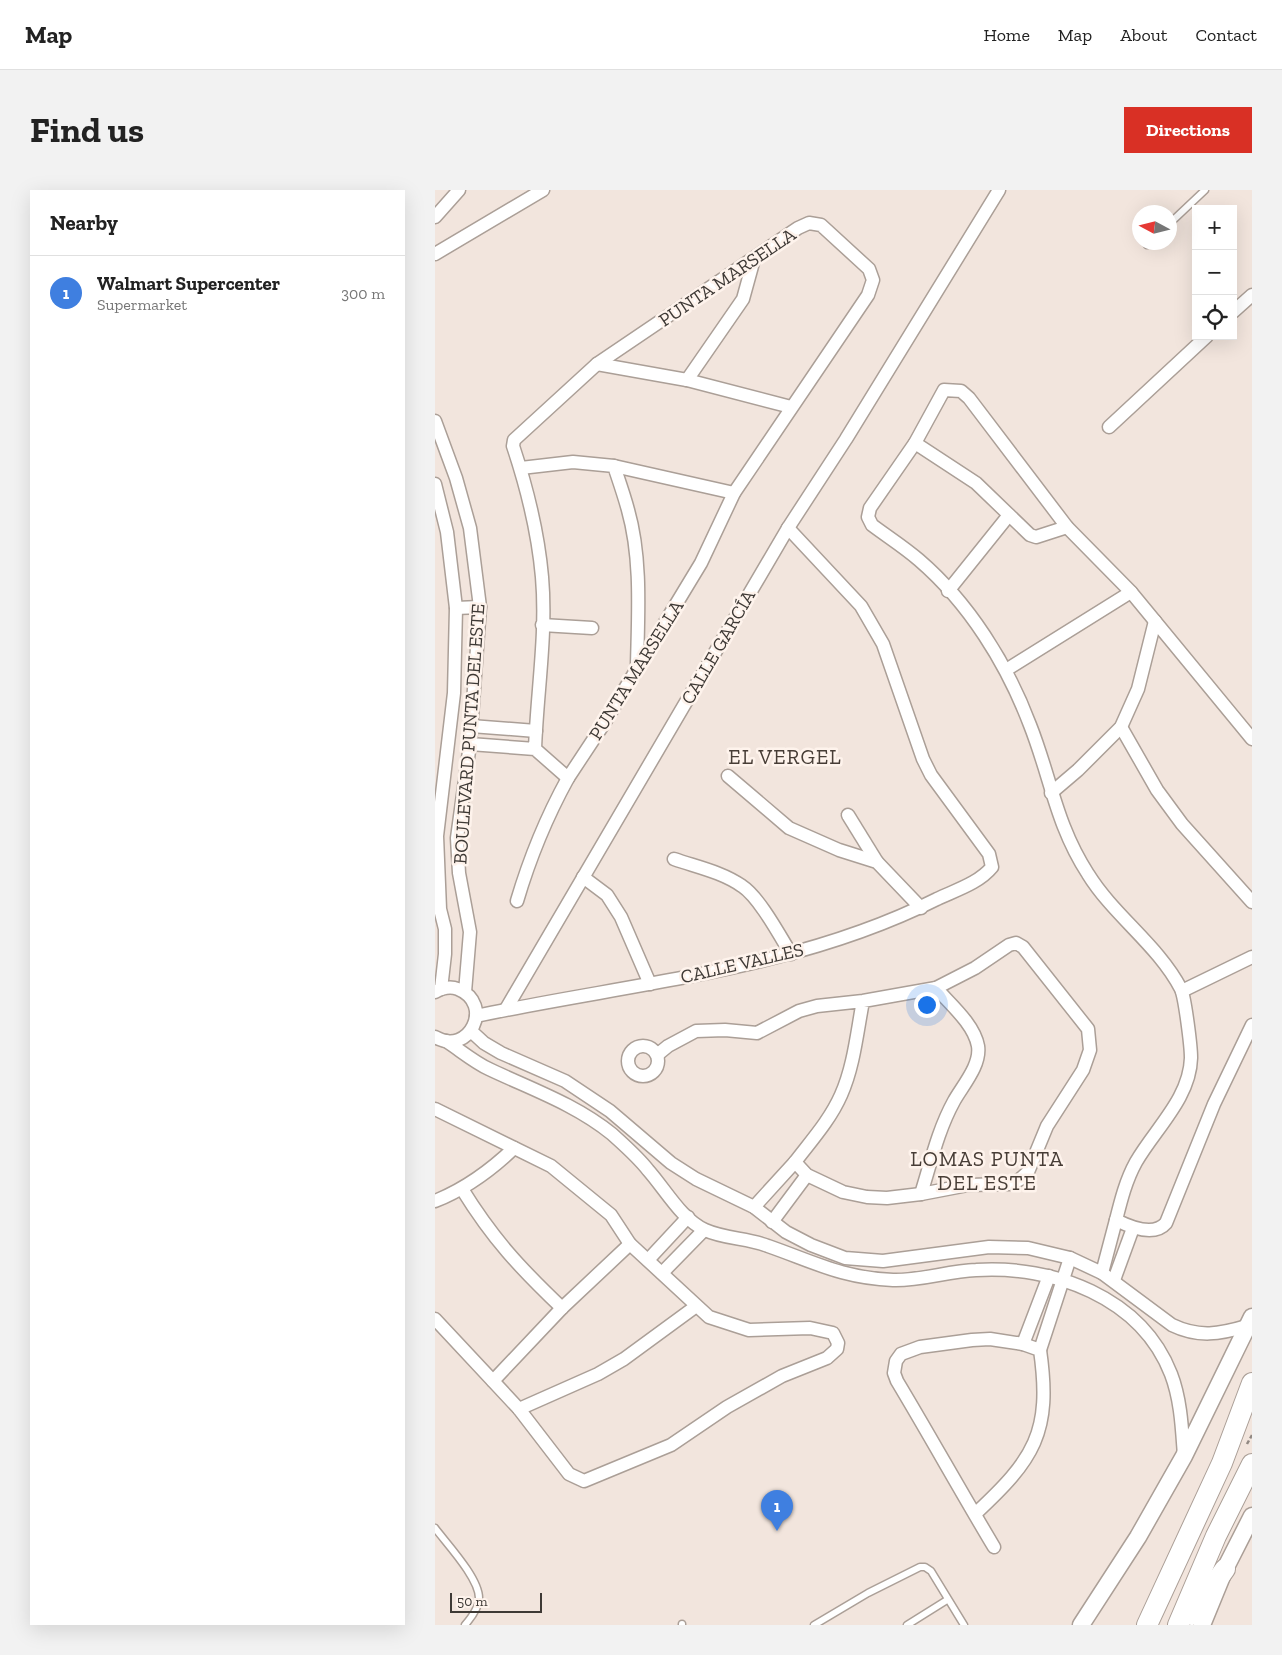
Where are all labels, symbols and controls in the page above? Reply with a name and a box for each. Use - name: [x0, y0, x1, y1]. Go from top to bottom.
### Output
- text: Map: [25, 20, 72, 49]
- text: Home: [983, 24, 1030, 46]
- text: Map: [1058, 24, 1092, 46]
- text: About: [1120, 24, 1167, 46]
- text: Contact: [1195, 24, 1257, 46]
- button: Directions: [1124, 107, 1252, 153]
- text: Find us: [30, 109, 144, 151]
- north arrow: [1132, 205, 1177, 250]
- map controls: [1192, 205, 1237, 340]
- button: +: [1192, 205, 1237, 250]
- text: Nearby: [50, 210, 118, 235]
- street label: PUNTA MARSELLA: [654, 222, 800, 331]
- button: −: [1192, 250, 1237, 295]
- text: Walmart Supercenter: [97, 272, 280, 295]
- text: 1: [63, 284, 69, 303]
- text: 300 m: [341, 284, 385, 303]
- text: Supermarket: [97, 295, 187, 314]
- button: locate: [1192, 295, 1237, 340]
- street label: CALLE GARCÍA: [676, 585, 760, 708]
- street label: PUNTA MARSELLA: [584, 595, 689, 744]
- street label: BOULEVARD PUNTA DEL ESTE: [448, 603, 490, 865]
- district label: EL VERGEL: [728, 744, 842, 769]
- street label: CALLE VALLES: [678, 938, 806, 988]
- your location: [914, 992, 940, 1018]
- district label: LOMAS PUNTA DEL ESTE: [910, 1146, 1064, 1195]
- pin: 1: [761, 1490, 793, 1531]
- scale bar: [450, 1590, 543, 1613]
- text: 50 m: [457, 1593, 488, 1610]

